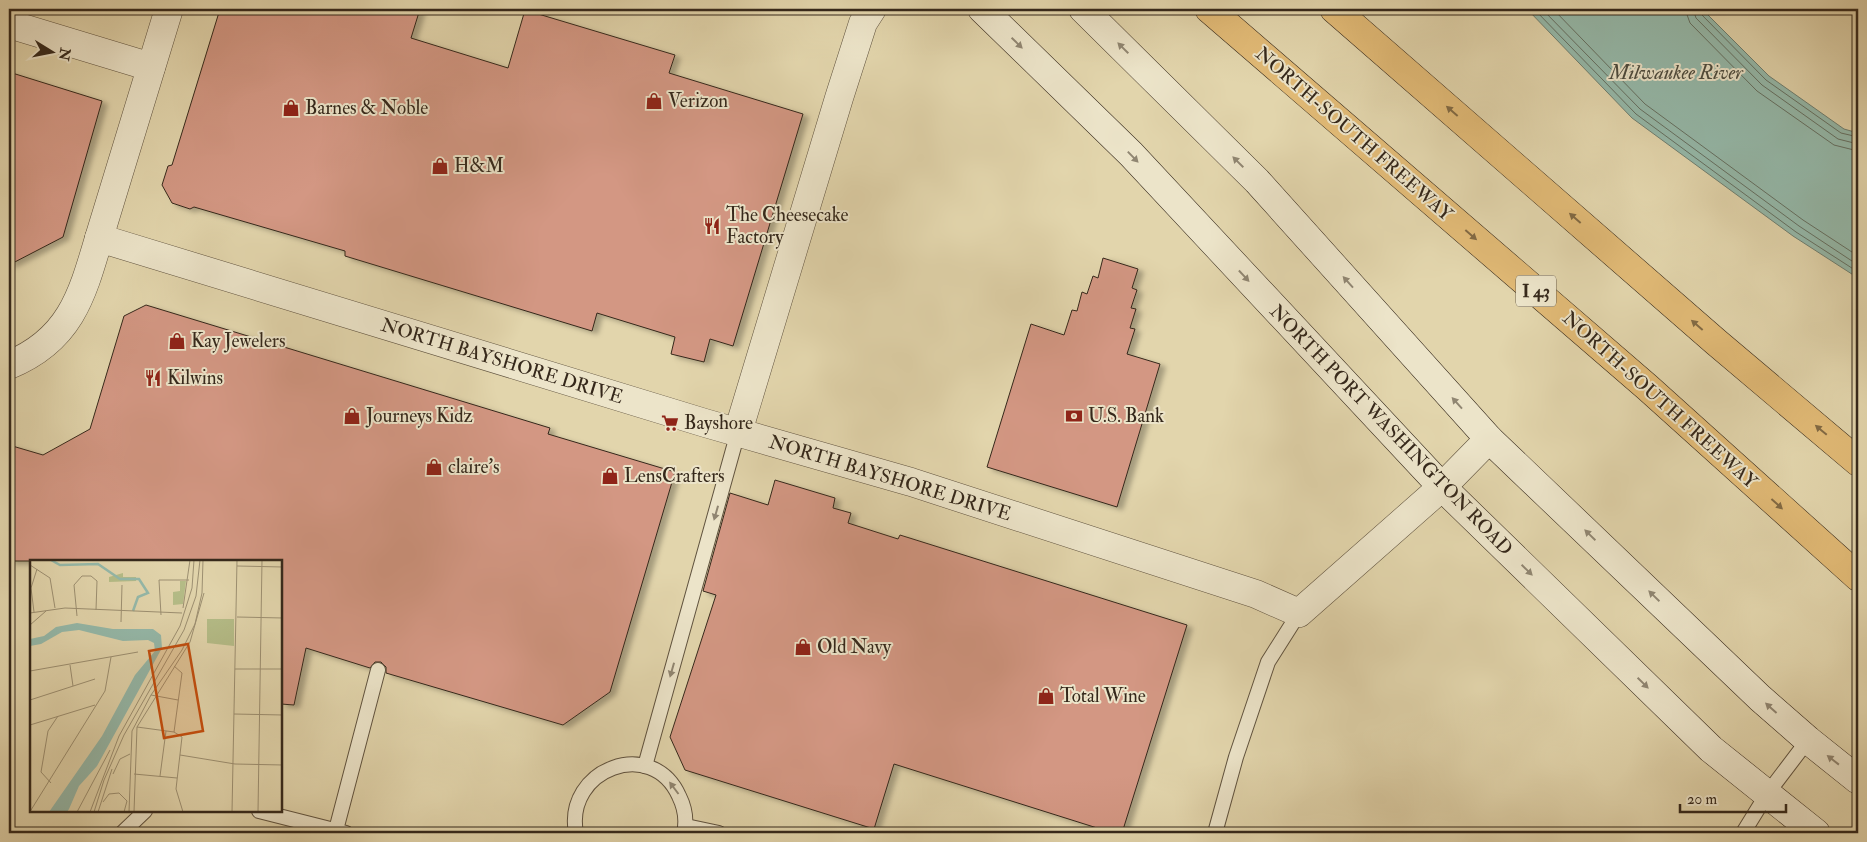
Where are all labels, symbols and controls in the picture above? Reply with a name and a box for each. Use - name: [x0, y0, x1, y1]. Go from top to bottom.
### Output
- north arrow: [28, 28, 78, 78]
- one-way arrow: [1011, 37, 1023, 49]
- one-way arrow: [1117, 42, 1129, 54]
- street label: NORTH-SOUTH FREEWAY: [1250, 42, 1458, 227]
- text: N: [55, 46, 74, 62]
- water label: Milwaukee River: [1608, 60, 1744, 85]
- place label: Verizon: [668, 89, 728, 113]
- shop icon: Verizon: [644, 91, 664, 111]
- place label: Barnes & Noble: [305, 96, 428, 120]
- shop icon: Barnes & Noble: [281, 98, 301, 118]
- one-way arrow: [1446, 106, 1459, 117]
- one-way arrow: [1127, 151, 1139, 163]
- place label: H&M: [454, 154, 504, 178]
- shop icon: H&M: [430, 156, 450, 176]
- one-way arrow: [1232, 156, 1244, 168]
- place label: The Cheesecake Factory: [726, 203, 849, 249]
- one-way arrow: [1569, 212, 1581, 224]
- restaurant icon: The Cheesecake Factory: [702, 216, 722, 236]
- one-way arrow: [1465, 229, 1477, 241]
- one-way arrow: [1238, 269, 1250, 281]
- one-way arrow: [1342, 276, 1354, 288]
- road number: I 43: [1516, 276, 1556, 306]
- street label: NORTH PORT WASHINGTON ROAD: [1264, 299, 1518, 561]
- street label: NORTH-SOUTH FREEWAY: [1558, 306, 1763, 495]
- street label: NORTH BAYSHORE DRIVE: [378, 313, 626, 409]
- one-way arrow: [1691, 320, 1703, 331]
- place label: Kay Jewelers: [191, 329, 285, 353]
- shop icon: Kay Jewelers: [167, 331, 187, 351]
- place label: Kilwins: [167, 366, 223, 390]
- restaurant icon: Kilwins: [143, 368, 163, 388]
- one-way arrow: [1451, 396, 1462, 409]
- place label: Journeys Kidz: [365, 404, 473, 428]
- place label: U.S. Bank: [1088, 404, 1164, 428]
- shop icon: Journeys Kidz: [342, 406, 362, 426]
- bank icon: U.S. Bank: [1064, 406, 1084, 426]
- place label: Bayshore: [684, 411, 753, 435]
- supermarket icon: Bayshore: [660, 413, 680, 433]
- one-way arrow: [1815, 425, 1828, 436]
- street label: NORTH BAYSHORE DRIVE: [766, 430, 1014, 526]
- place label: claire's: [448, 455, 499, 479]
- shop icon: claire's: [424, 457, 444, 477]
- place label: LensCrafters: [624, 464, 725, 488]
- shop icon: LensCrafters: [600, 466, 620, 486]
- one-way arrow: [1771, 498, 1783, 510]
- one-way arrow: [712, 505, 720, 521]
- one-way arrow: [1584, 529, 1596, 541]
- inset map: [30, 560, 282, 812]
- one-way arrow: [1521, 564, 1533, 576]
- one-way arrow: [1648, 590, 1660, 602]
- place label: Old Navy: [817, 635, 892, 659]
- shop icon: Old Navy: [793, 637, 813, 657]
- one-way arrow: [668, 662, 676, 677]
- one-way arrow: [1637, 677, 1649, 689]
- place label: Total Wine: [1060, 684, 1146, 708]
- shop icon: Total Wine: [1036, 686, 1056, 706]
- one-way arrow: [1766, 702, 1778, 714]
- one-way arrow: [1827, 755, 1840, 766]
- one-way arrow: [669, 781, 679, 795]
- scale bar: [1680, 782, 1786, 814]
- text: 20 m: [1687, 790, 1717, 809]

